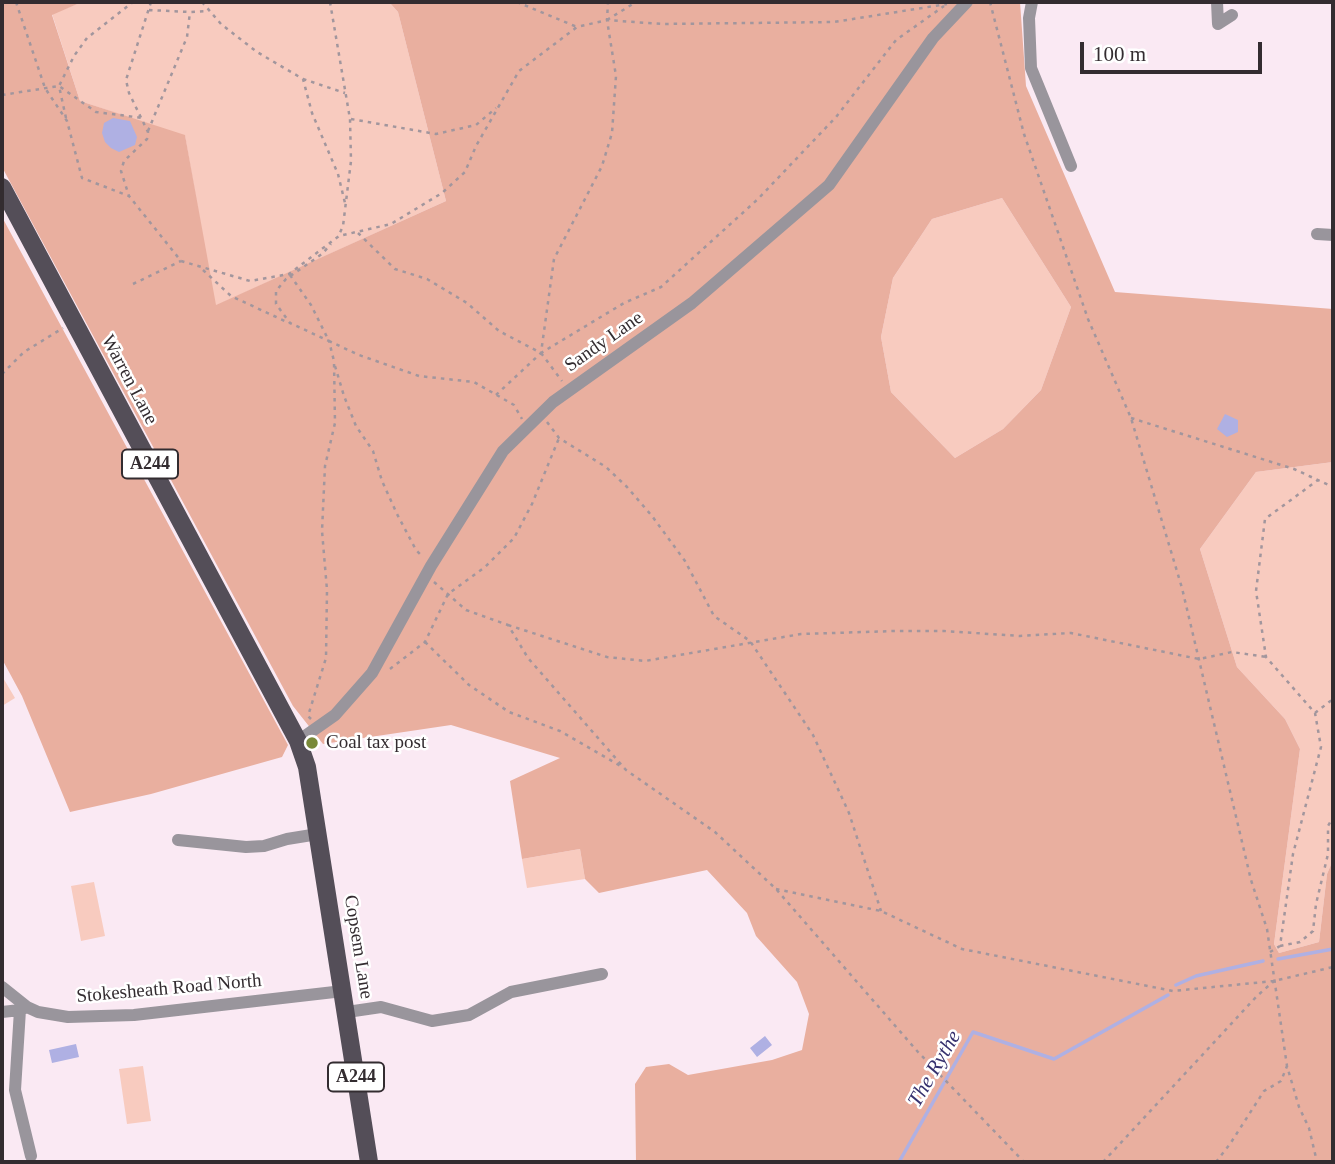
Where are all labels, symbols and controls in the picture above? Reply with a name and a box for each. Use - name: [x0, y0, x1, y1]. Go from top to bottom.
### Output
- scale bar: [1083, 28, 1265, 72]
- text: 100 m: [1093, 42, 1146, 66]
- street label: Sandy Lane: [561, 307, 647, 377]
- street label: Warren Lane: [96, 331, 162, 429]
- road number: A244: [122, 450, 178, 478]
- place label: Coal tax post: [326, 732, 426, 754]
- marker: Coal tax post: [304, 735, 320, 751]
- street label: Copsem Lane: [339, 893, 377, 1001]
- street label: Stokesheath Road North: [75, 970, 263, 1008]
- water label: The Rythe: [903, 1026, 967, 1112]
- road number: A244: [328, 1062, 384, 1092]

